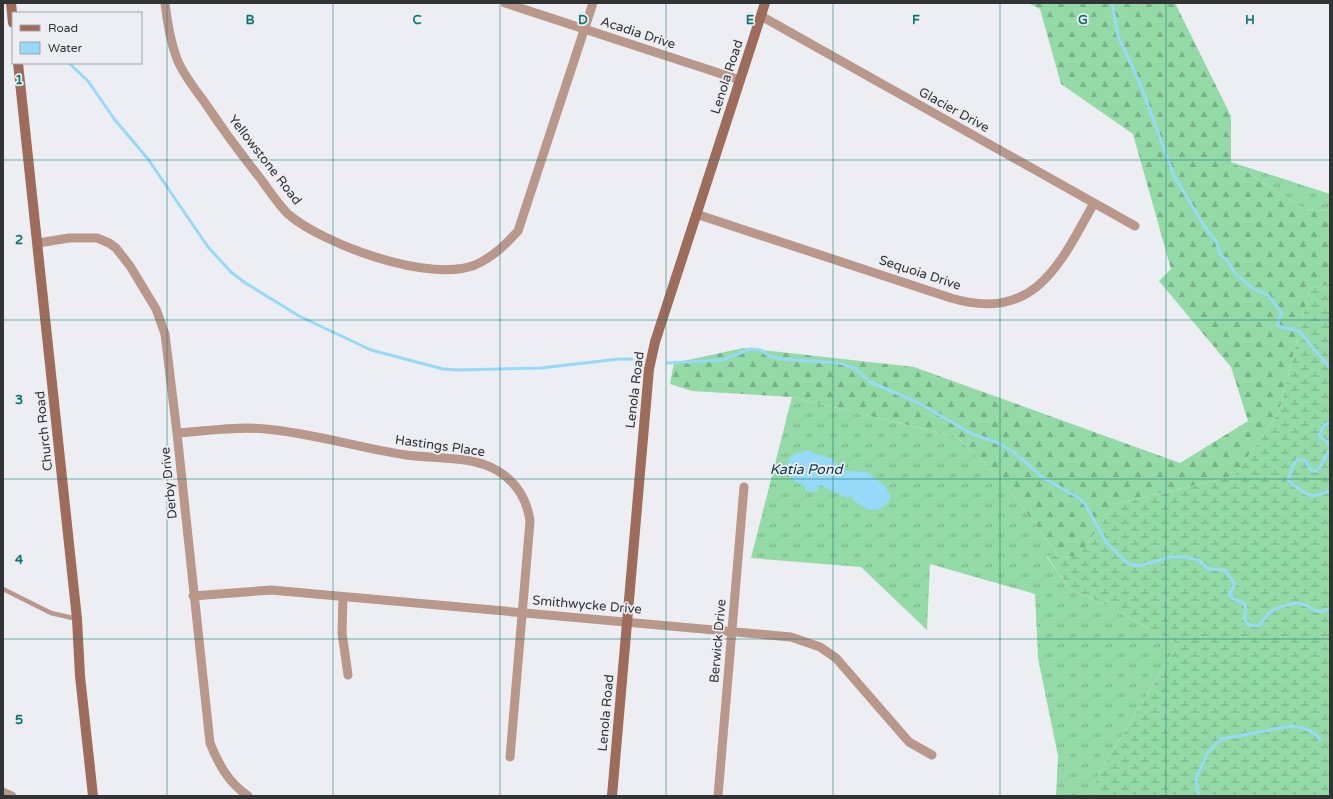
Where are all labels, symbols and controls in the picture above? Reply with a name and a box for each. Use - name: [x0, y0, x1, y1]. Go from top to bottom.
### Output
- legend: [12, 12, 142, 64]
- text: B: [245, 12, 255, 28]
- text: C: [412, 12, 422, 28]
- text: D: [578, 12, 588, 28]
- text: E: [746, 12, 754, 28]
- text: F: [912, 12, 920, 28]
- text: G: [1078, 12, 1088, 28]
- text: H: [1245, 12, 1255, 28]
- street label: Acadia Drive: [598, 13, 678, 53]
- text: Road: [48, 21, 78, 35]
- street label: Lenola Road: [707, 38, 747, 116]
- text: Water: [48, 41, 83, 55]
- text: 1: [15, 72, 23, 88]
- street label: Glacier Drive: [916, 84, 992, 136]
- street label: Yellowstone Road: [225, 112, 305, 208]
- text: 2: [15, 232, 23, 248]
- street label: Sequoia Drive: [877, 252, 963, 294]
- street label: Lenola Road: [622, 351, 648, 429]
- street label: Church Road: [32, 390, 56, 472]
- text: 3: [15, 392, 23, 408]
- street label: Hastings Place: [394, 432, 486, 460]
- street label: Derby Drive: [157, 446, 181, 520]
- water label: Katia Pond: [770, 461, 844, 478]
- text: 4: [15, 552, 24, 568]
- street label: Smithwycke Drive: [532, 592, 642, 618]
- street label: Berwick Drive: [706, 598, 730, 684]
- street label: Lenola Road: [595, 674, 617, 752]
- text: 5: [15, 712, 23, 728]

